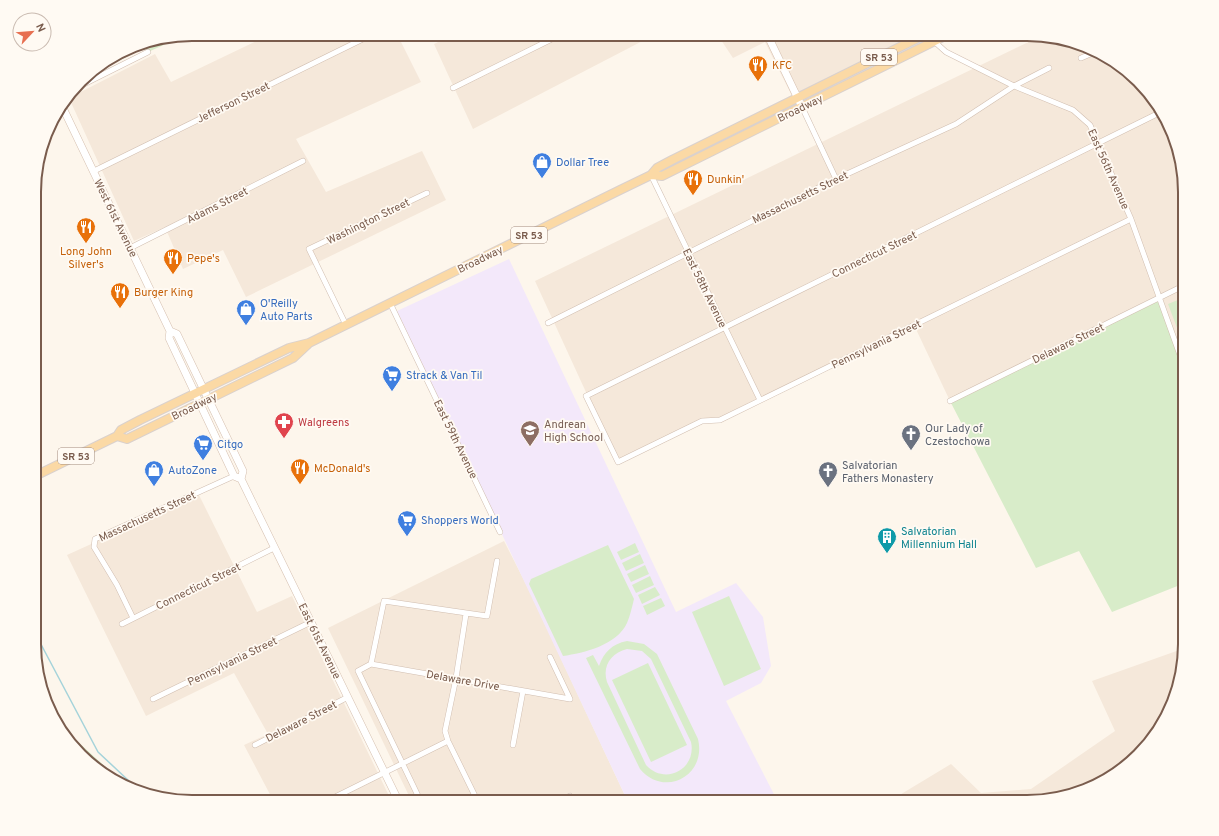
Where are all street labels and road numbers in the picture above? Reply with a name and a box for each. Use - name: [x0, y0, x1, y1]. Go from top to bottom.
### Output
- road number: SR 53: [861, 49, 897, 65]
- street label: Jefferson Street: [195, 79, 272, 127]
- street label: Broadway: [775, 92, 826, 126]
- street label: East 56th Avenue: [1084, 127, 1132, 212]
- street label: Massachusetts Street: [750, 169, 851, 227]
- street label: West 61st Avenue: [90, 177, 140, 260]
- street label: Adams Street: [185, 184, 250, 227]
- street label: Washington Street: [325, 196, 412, 248]
- road number: SR 53: [511, 227, 547, 243]
- street label: Connecticut Street: [830, 228, 919, 282]
- street label: Broadway: [455, 243, 506, 277]
- street label: East 58th Avenue: [679, 246, 729, 330]
- street label: Pennsylvania Street: [829, 317, 924, 373]
- street label: Delaware Street: [1030, 320, 1107, 367]
- street label: Broadway: [169, 390, 220, 424]
- street label: East 59th Avenue: [430, 398, 480, 481]
- road number: SR 53: [58, 448, 94, 464]
- street label: Massachusetts Street: [97, 488, 198, 546]
- street label: Connecticut Street: [154, 560, 243, 614]
- street label: East 61st Avenue: [295, 601, 344, 682]
- street label: Pennsylvania Street: [185, 634, 280, 690]
- street label: Delaware Drive: [425, 668, 501, 694]
- street label: Delaware Street: [263, 698, 340, 746]

